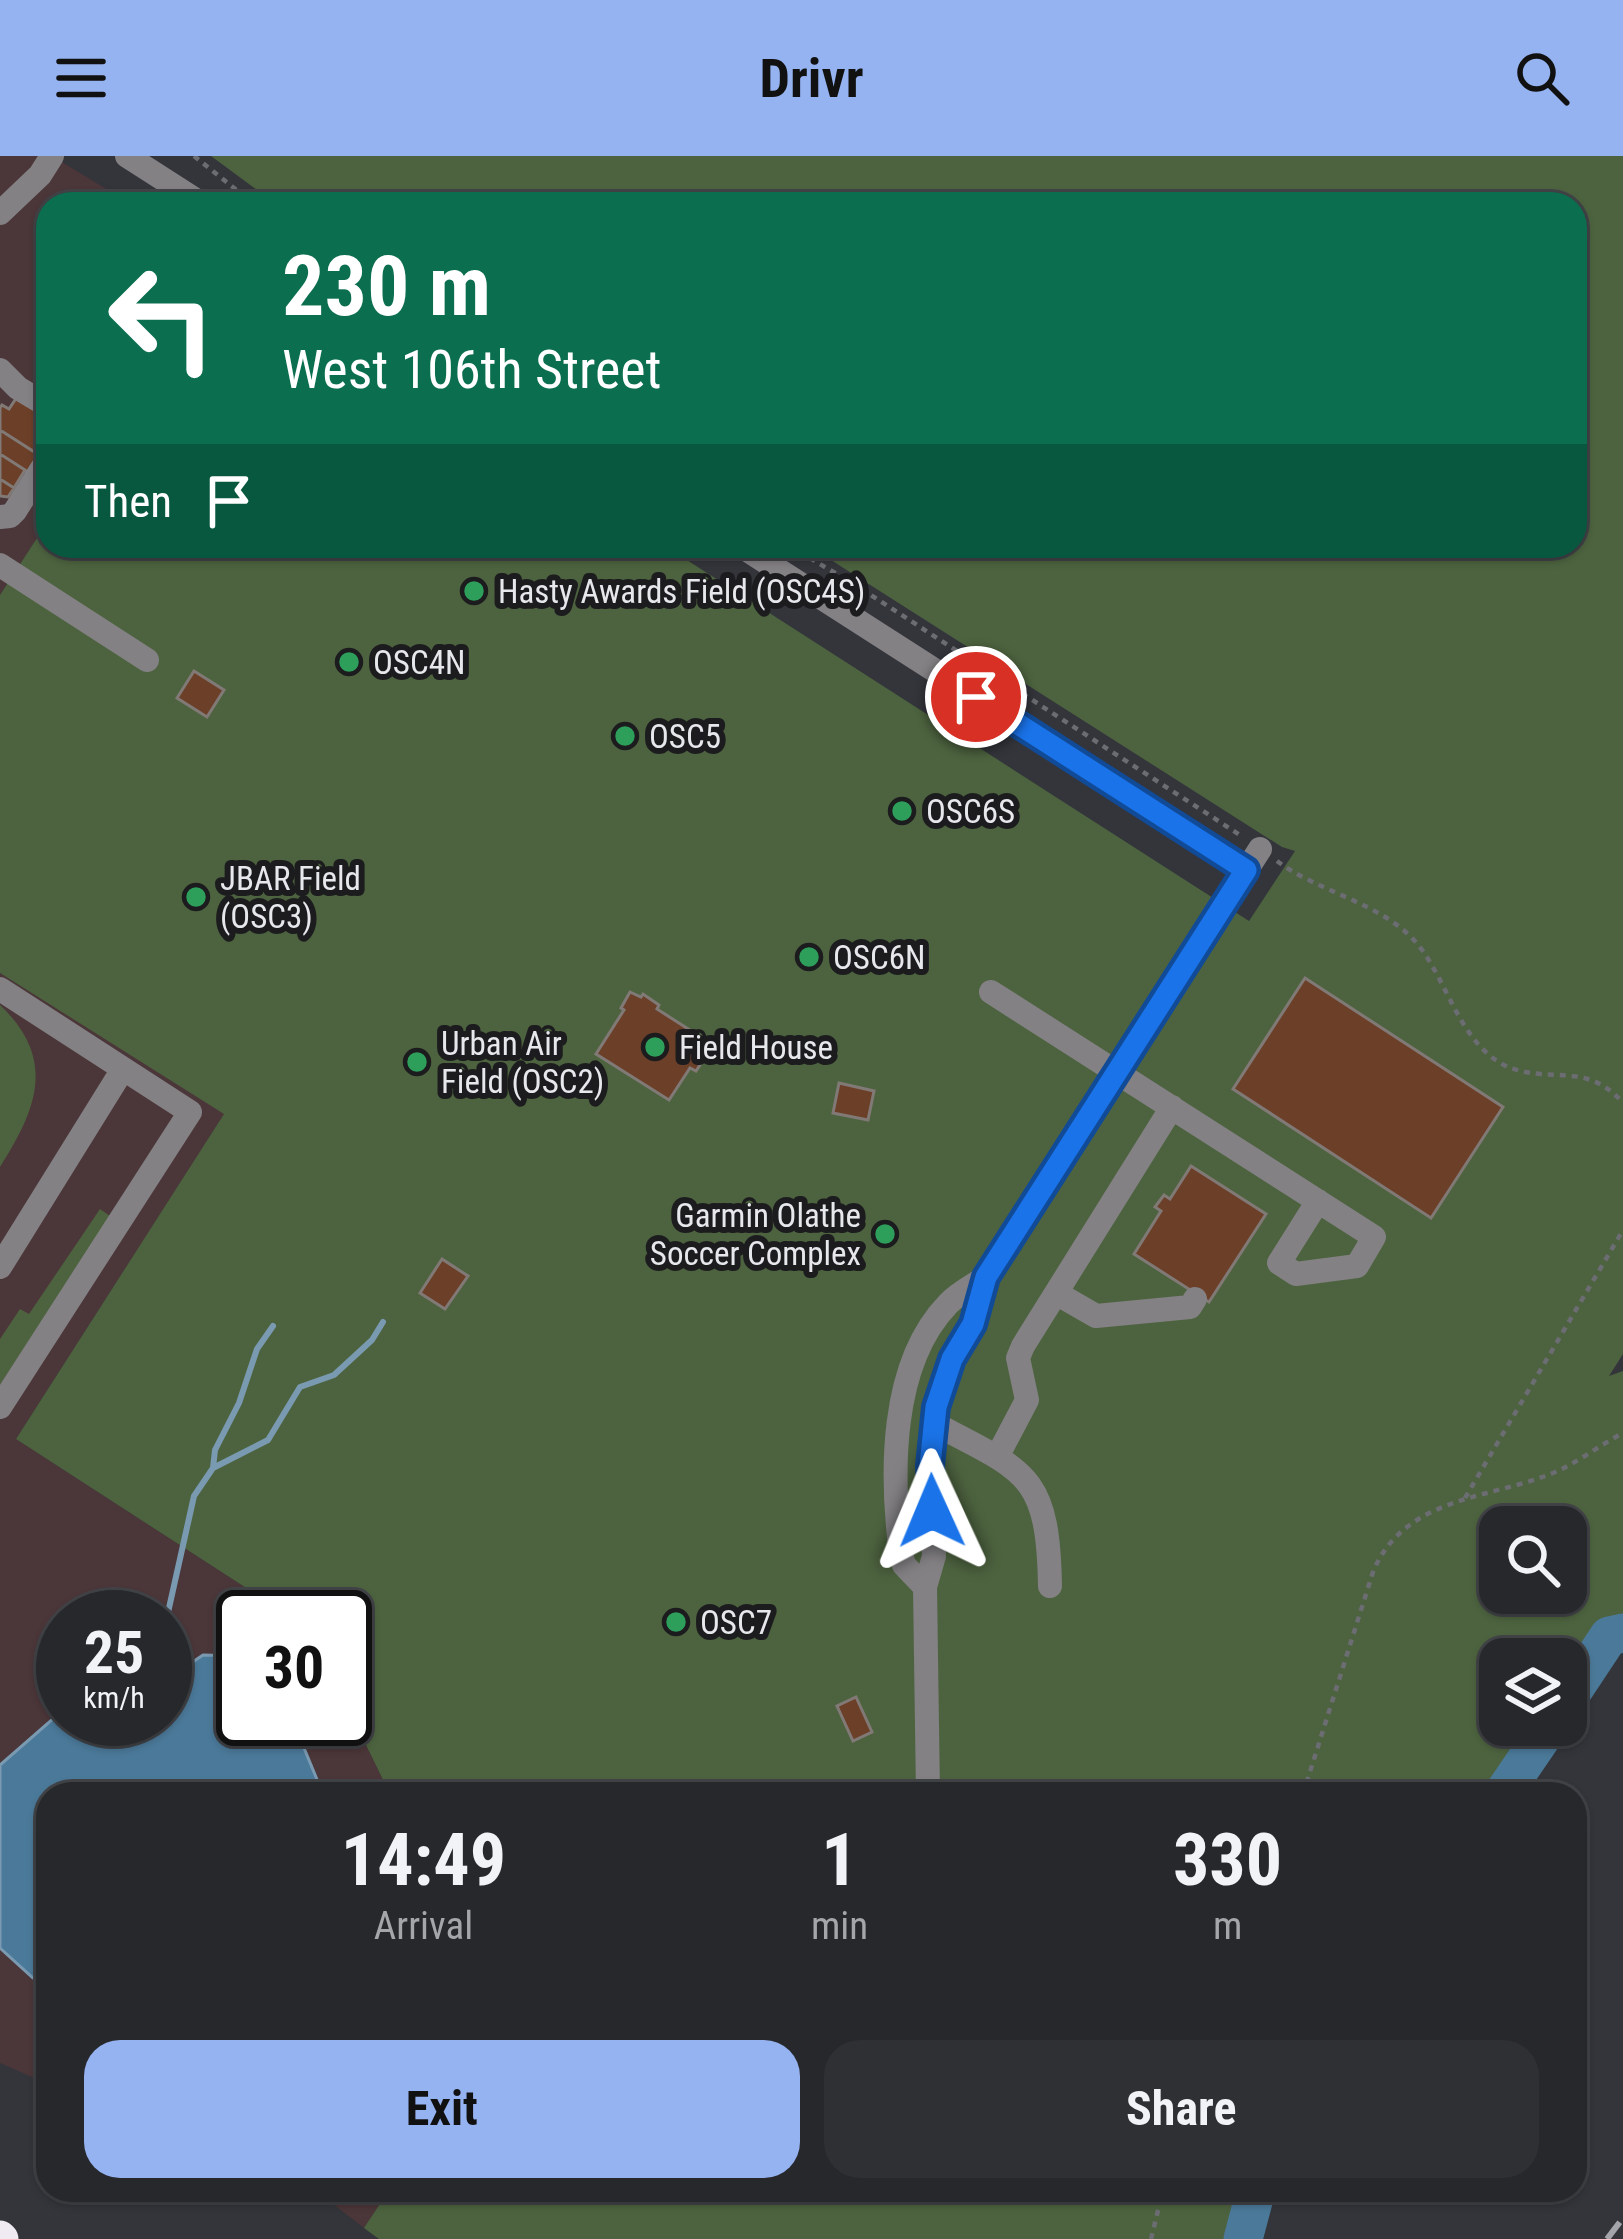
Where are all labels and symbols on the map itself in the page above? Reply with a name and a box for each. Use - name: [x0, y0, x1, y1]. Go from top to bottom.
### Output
- place label: Hasty Awards Field (OSC4S): [498, 572, 865, 611]
- marker: Hasty Awards Field (OSC4S): [461, 578, 487, 604]
- place label: OSC4N: [373, 643, 465, 682]
- pin: [925, 646, 1027, 748]
- marker: OSC4N: [336, 649, 362, 675]
- place label: OSC5: [649, 717, 721, 756]
- marker: OSC5: [612, 723, 638, 749]
- place label: OSC6S: [926, 792, 1015, 831]
- marker: OSC6S: [889, 798, 915, 824]
- place label: JBAR Field (OSC3): [220, 859, 361, 936]
- marker: JBAR Field (OSC3): [183, 884, 209, 910]
- place label: OSC6N: [833, 938, 925, 977]
- marker: OSC6N: [796, 944, 822, 970]
- place label: Urban Air Field (OSC2): [441, 1024, 604, 1101]
- place label: Field House: [679, 1028, 833, 1067]
- marker: Field House: [642, 1034, 668, 1060]
- marker: Urban Air Field (OSC2): [404, 1049, 430, 1075]
- place label: Garmin Olathe Soccer Complex: [650, 1196, 861, 1273]
- marker: Garmin Olathe Soccer Complex: [872, 1221, 898, 1247]
- position arrow: [869, 1448, 995, 1574]
- speed limit sign: 30: [216, 1590, 372, 1746]
- place label: OSC7: [700, 1603, 772, 1642]
- marker: OSC7: [663, 1609, 689, 1635]

